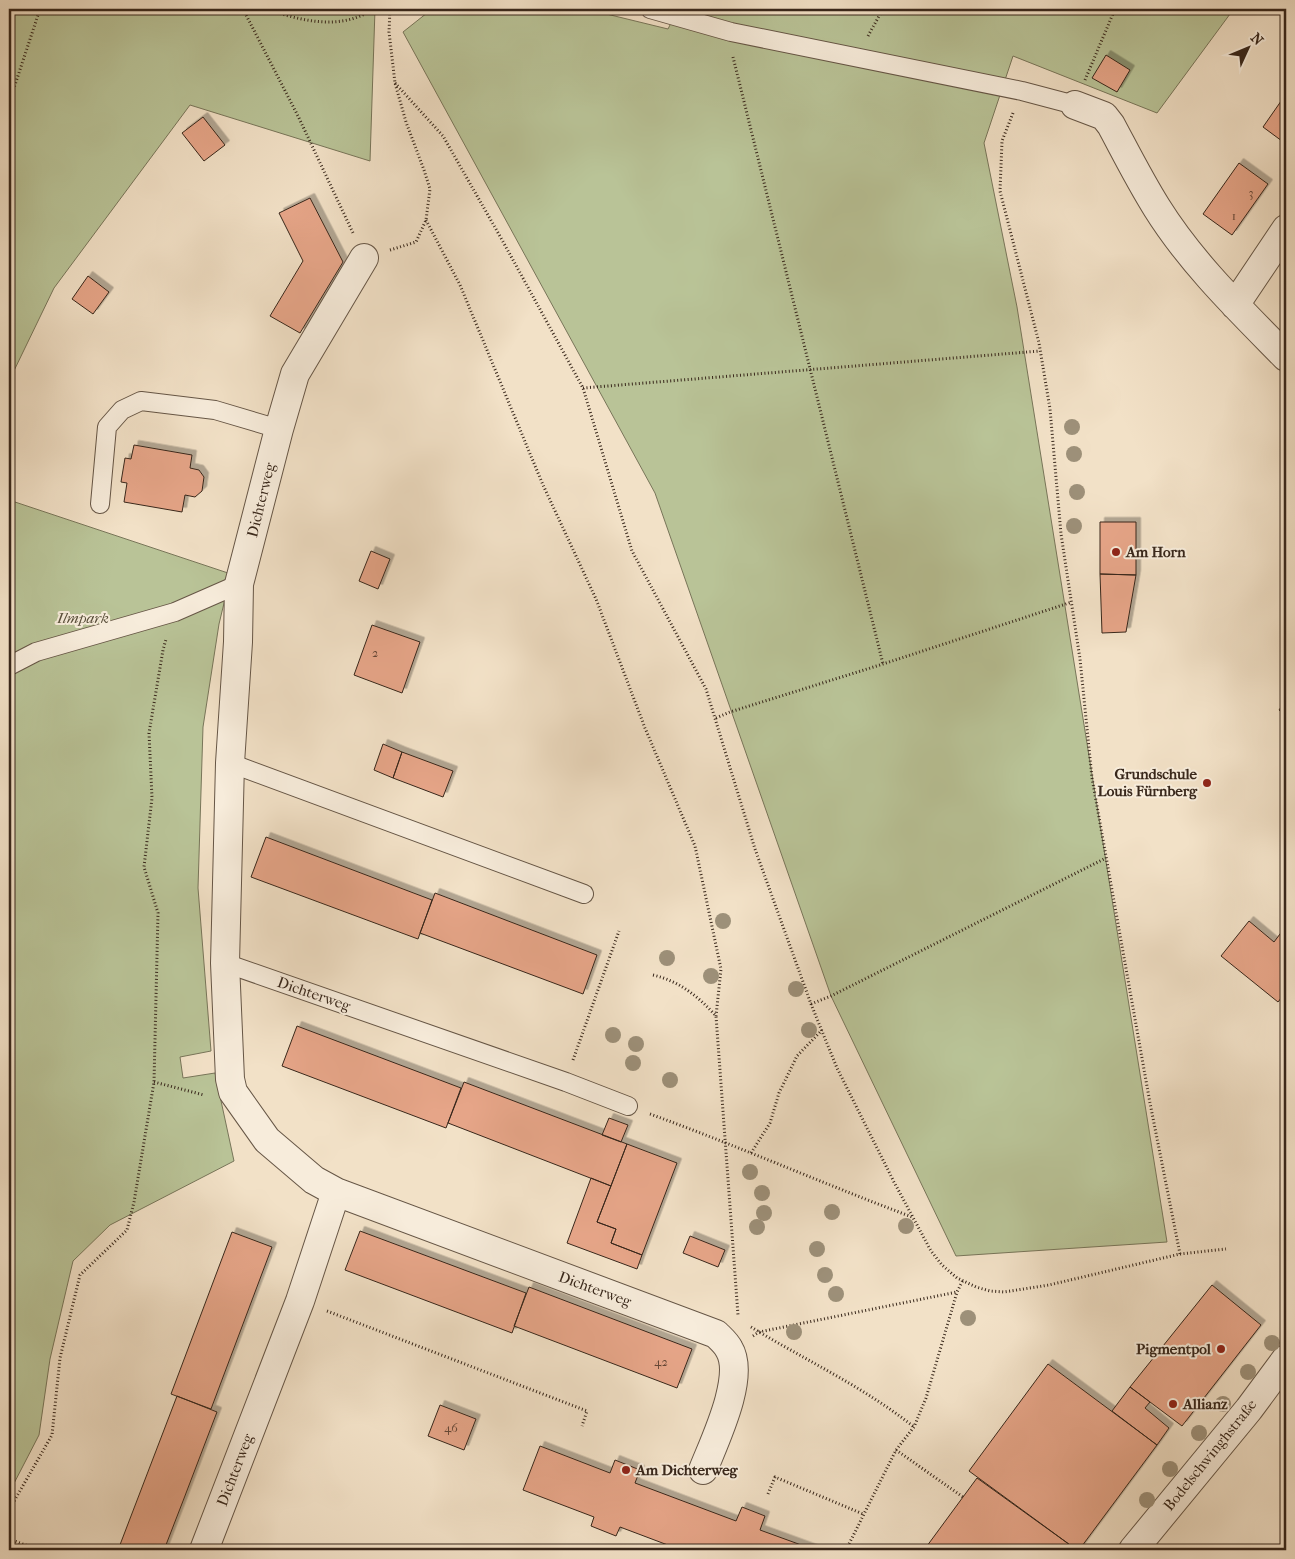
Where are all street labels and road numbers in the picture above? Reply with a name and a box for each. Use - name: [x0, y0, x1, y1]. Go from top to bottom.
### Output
- street label: Dichterweg: [243, 460, 279, 539]
- street label: Dichterweg: [275, 973, 354, 1015]
- street label: Dichterweg: [556, 1268, 635, 1311]
- street label: Bodelschwinghstraße: [1160, 1395, 1261, 1514]
- street label: Dichterweg: [213, 1430, 257, 1509]

